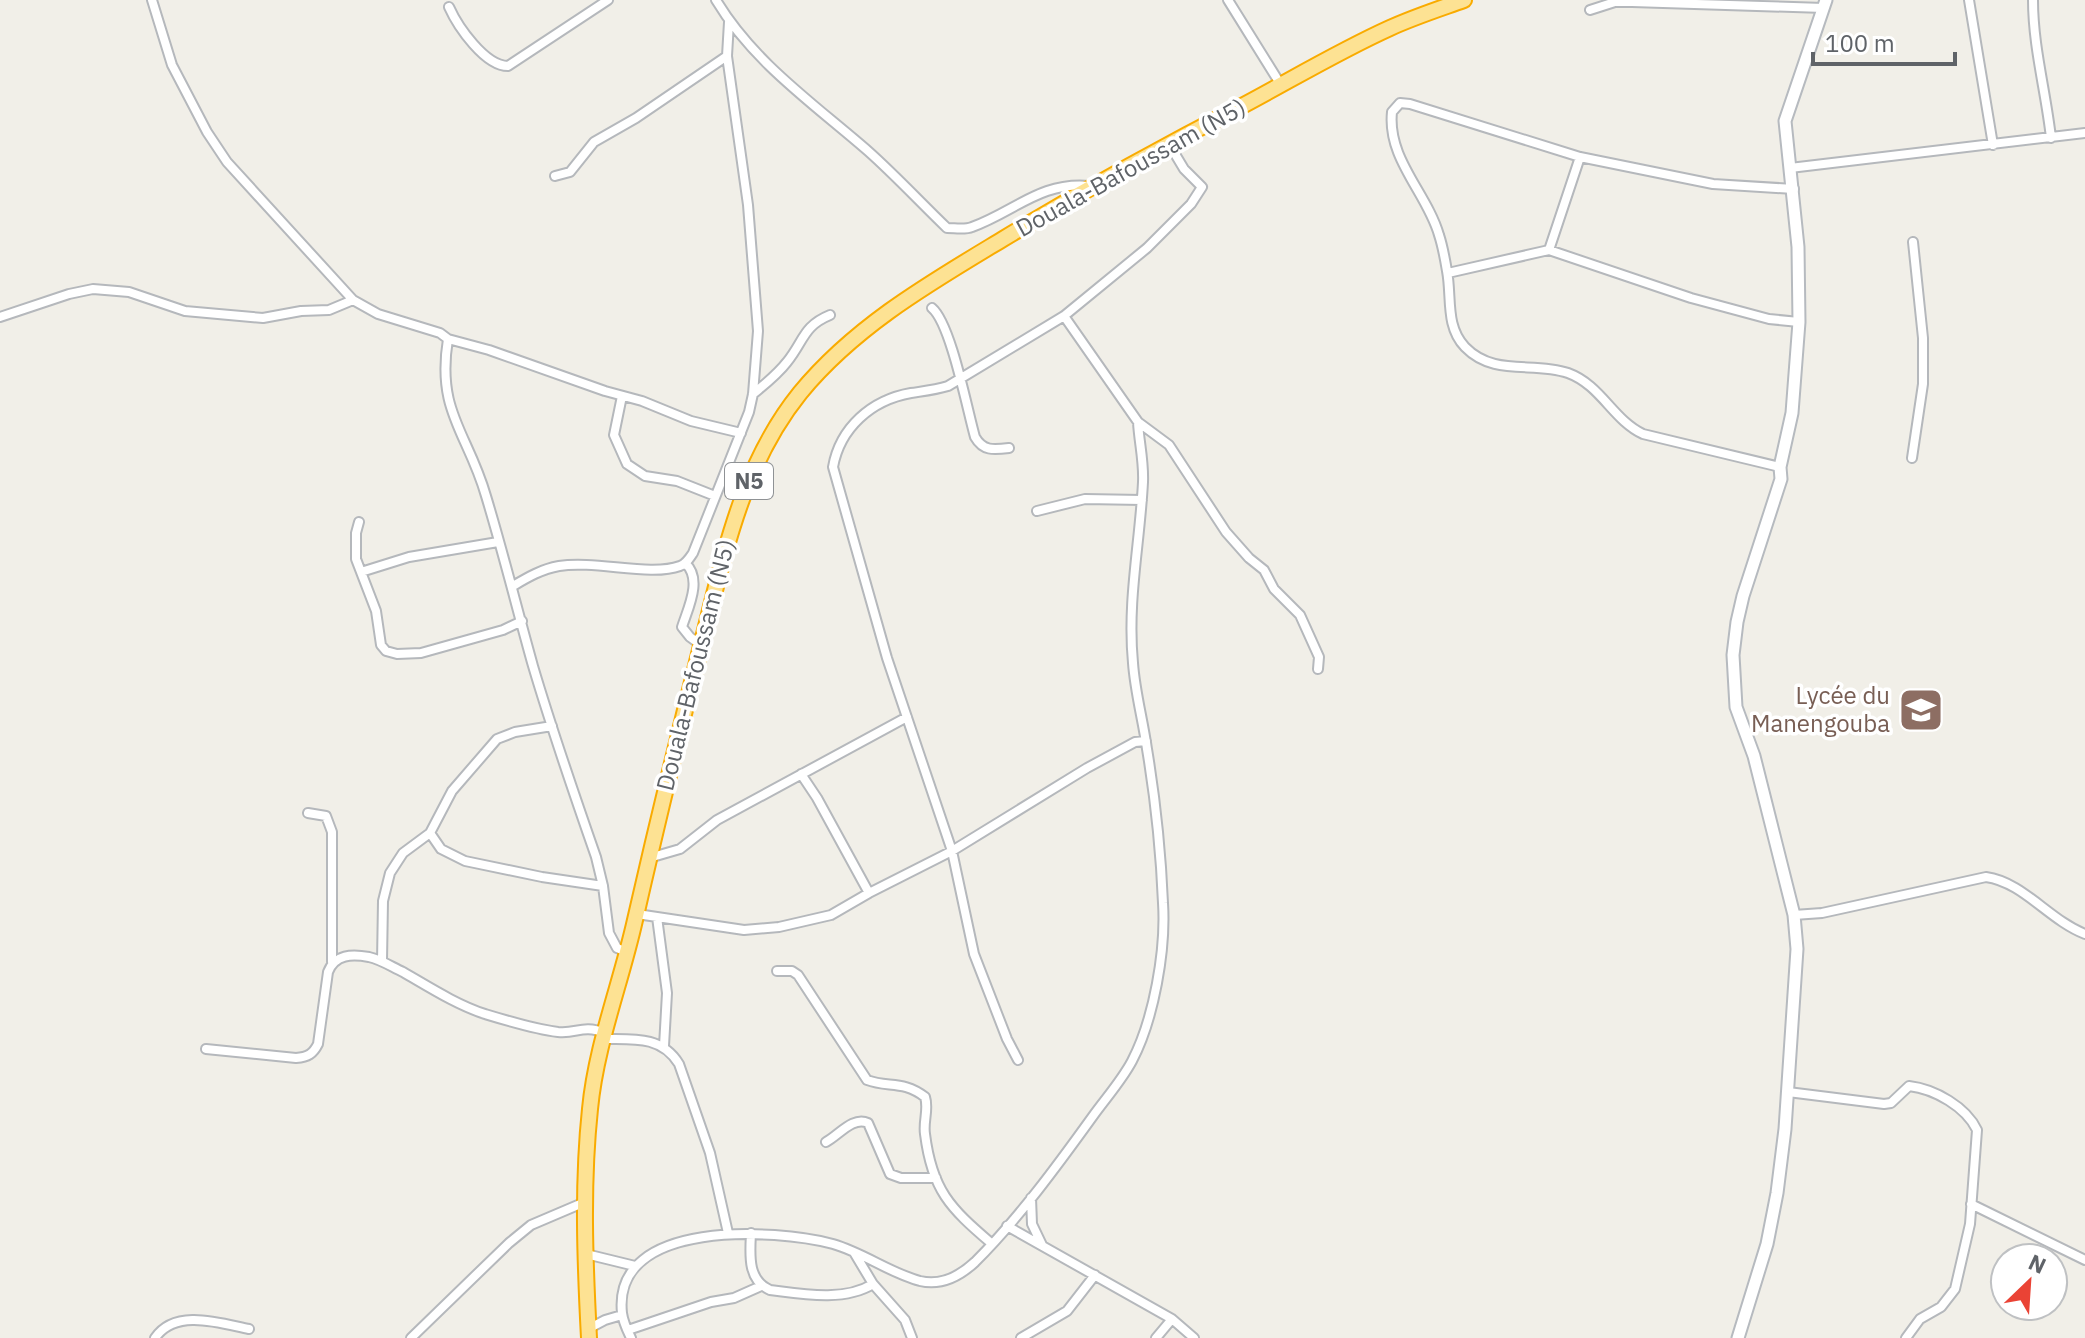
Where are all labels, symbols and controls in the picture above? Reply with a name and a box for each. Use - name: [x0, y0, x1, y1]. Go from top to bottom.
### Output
- scale bar: [1813, 16, 1955, 66]
- text: 100 m: [1825, 27, 1895, 59]
- street label: Douala-Bafoussam (N5): [1010, 91, 1251, 244]
- road number: N5: [725, 463, 773, 499]
- street label: Douala-Bafoussam (N5): [648, 536, 742, 794]
- place label: Lycée du Manengouba: [1751, 679, 1890, 739]
- school or university icon: Lycée du Manengouba: [1897, 686, 1945, 734]
- north arrow: [1989, 1242, 2069, 1322]
- text: N: [2024, 1247, 2051, 1280]

